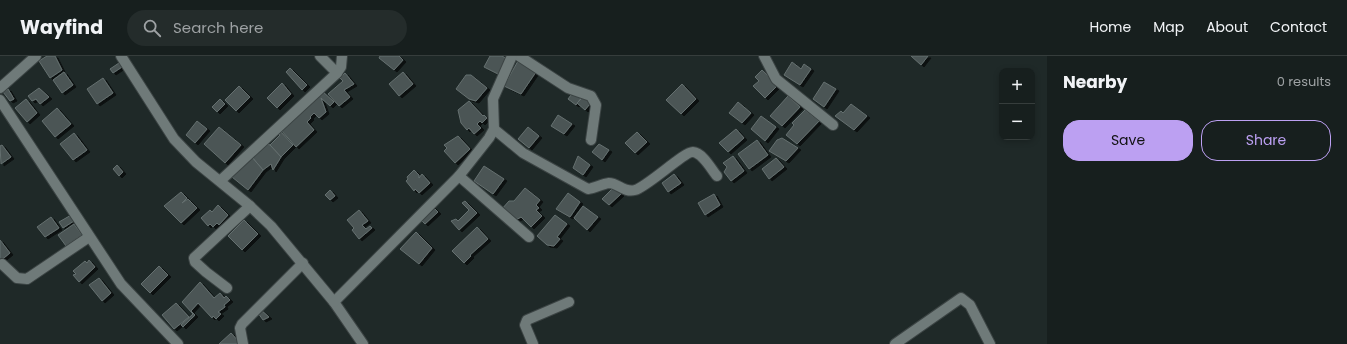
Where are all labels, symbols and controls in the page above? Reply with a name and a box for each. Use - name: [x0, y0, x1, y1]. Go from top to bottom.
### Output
- search box: [127, 10, 407, 46]
- text: Wayfind: [20, 14, 103, 41]
- icon: search: [141, 17, 163, 39]
- text: Search here: [173, 17, 263, 38]
- text: Home: [1089, 17, 1131, 37]
- text: Map: [1153, 17, 1184, 37]
- text: About: [1206, 17, 1248, 37]
- text: Contact: [1270, 17, 1327, 37]
- map controls: [999, 68, 1035, 140]
- button: +: [999, 68, 1035, 104]
- text: Nearby: [1063, 70, 1127, 94]
- text: 0 results: [1277, 72, 1331, 91]
- button: −: [999, 104, 1035, 140]
- button: Save: [1063, 120, 1193, 161]
- button: Share: [1201, 120, 1331, 161]

